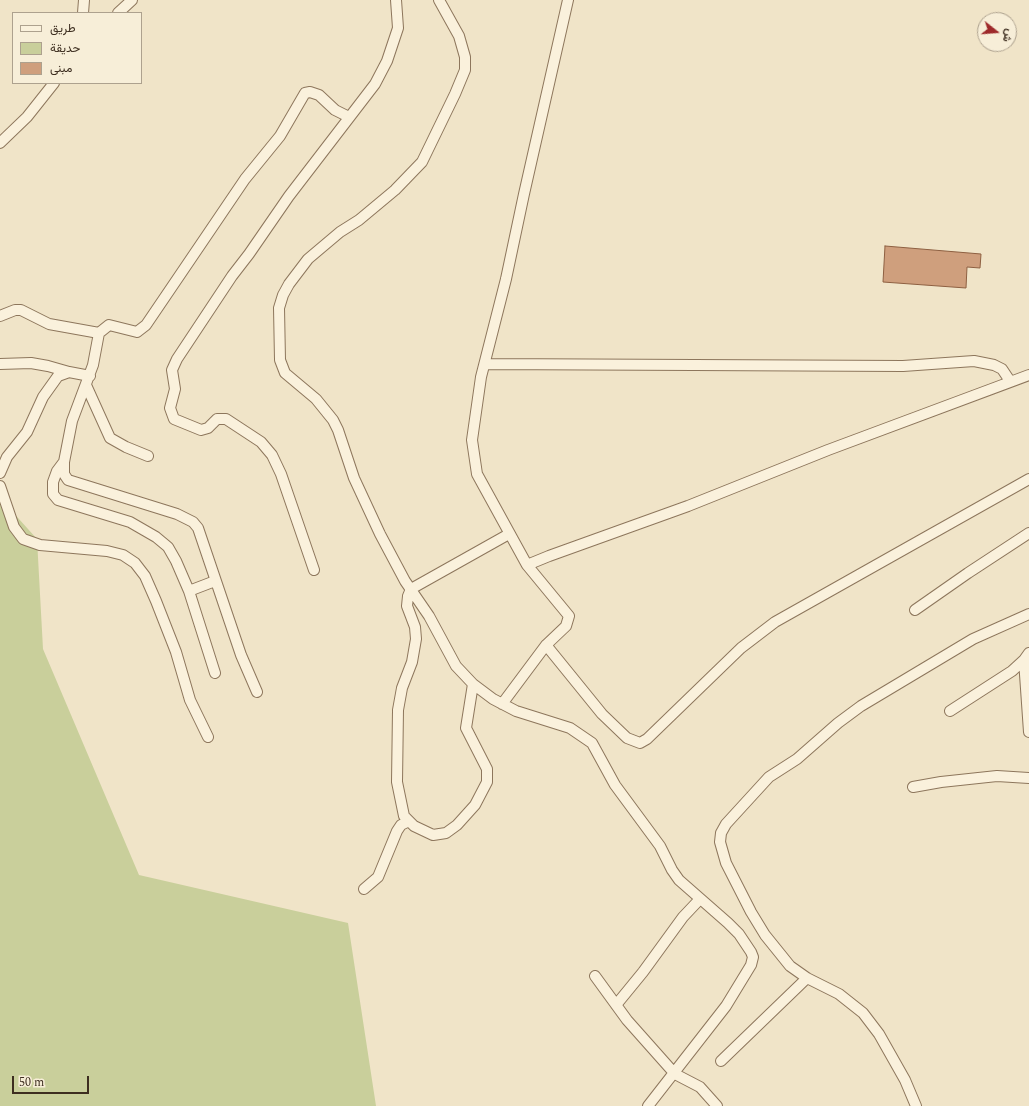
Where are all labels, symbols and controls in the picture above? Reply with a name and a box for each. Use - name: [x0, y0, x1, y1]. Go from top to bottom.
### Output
- legend: [12, 12, 142, 84]
- north arrow: [977, 12, 1017, 52]
- text: طريق: [50, 19, 75, 38]
- text: ش: [998, 27, 1018, 44]
- text: حديقة: [50, 39, 80, 58]
- text: مبنى: [50, 59, 72, 78]
- scale bar: [14, 1068, 91, 1094]
- text: 50 m: [19, 1073, 44, 1092]

